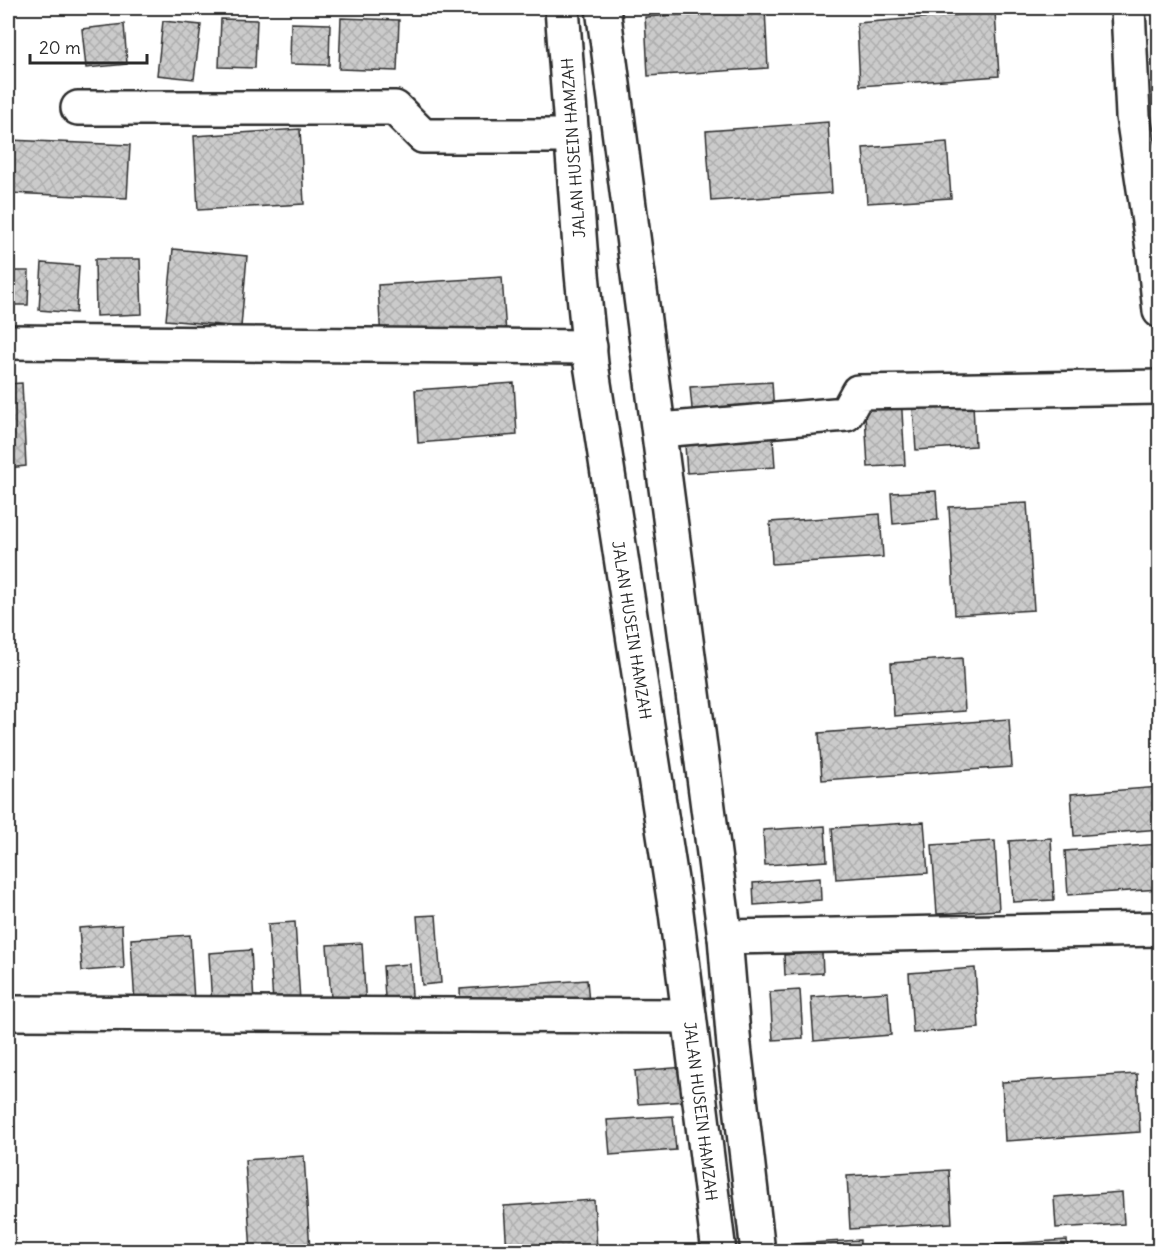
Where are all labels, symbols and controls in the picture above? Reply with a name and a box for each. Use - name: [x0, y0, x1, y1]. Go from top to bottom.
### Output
- scale bar: [30, 27, 147, 65]
- text: 20 m: [39, 36, 81, 59]
- street label: JALAN HUSEIN HAMZAH: [557, 57, 589, 239]
- street label: JALAN HUSEIN HAMZAH: [608, 539, 656, 721]
- street label: JALAN HUSEIN HAMZAH: [680, 1020, 722, 1202]

